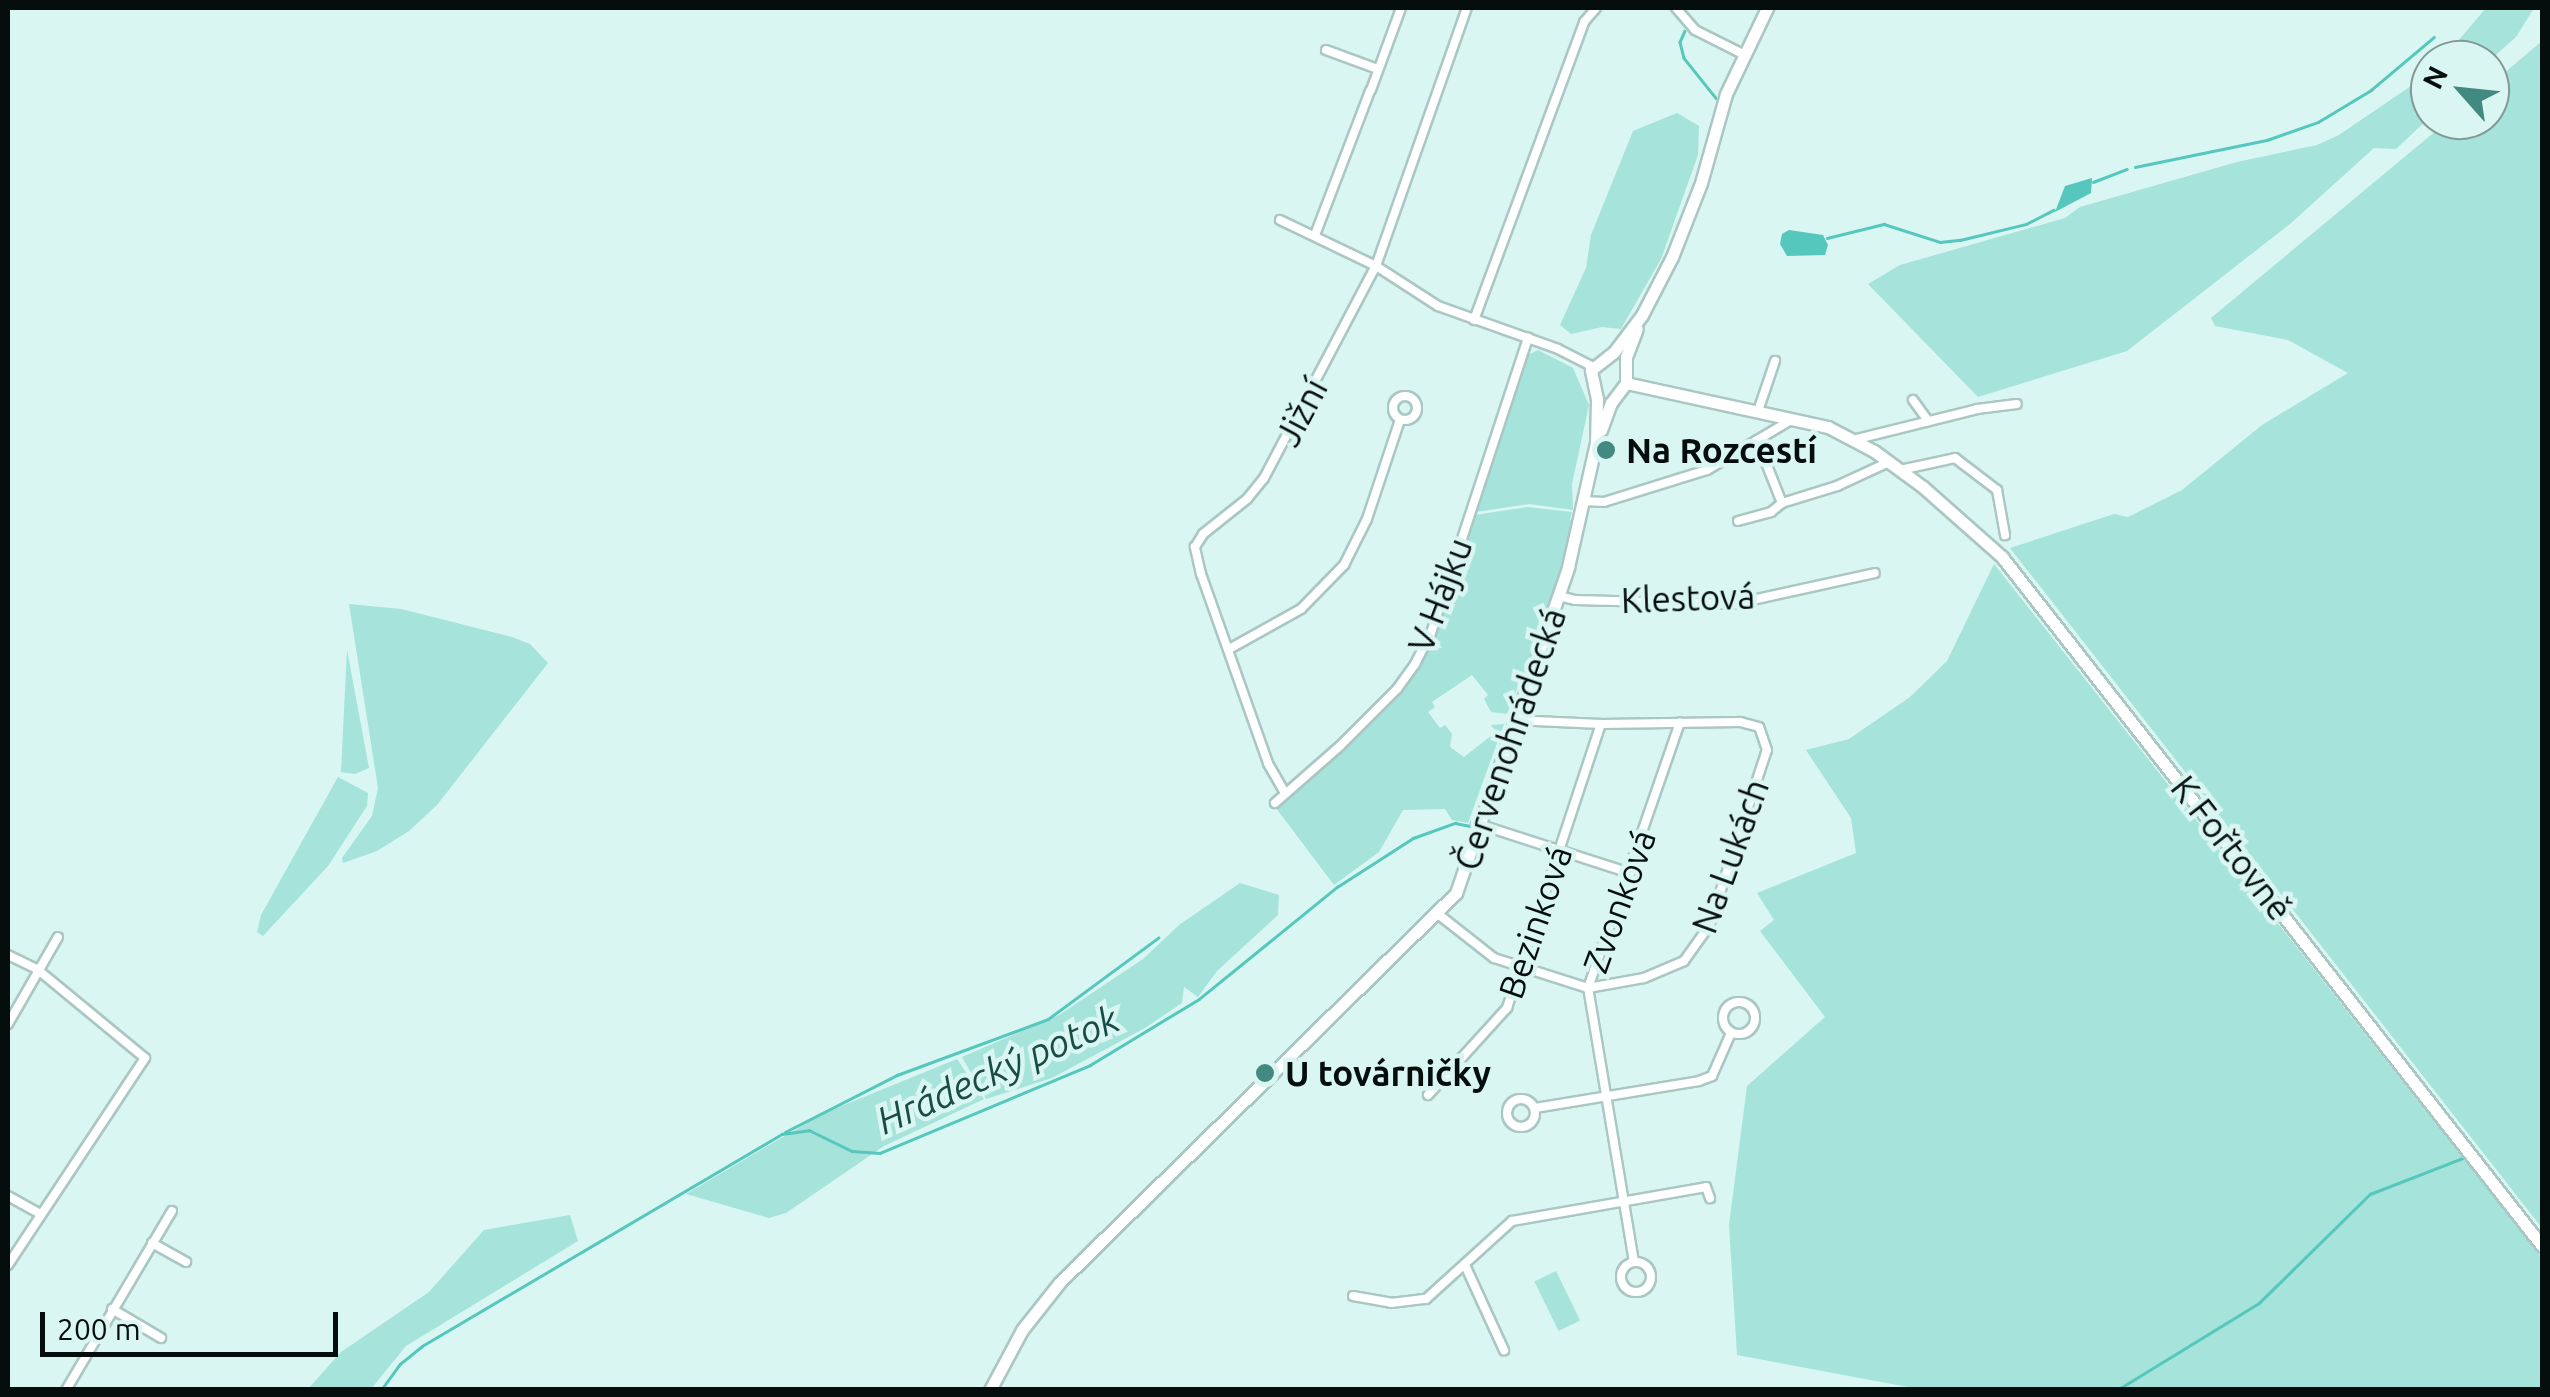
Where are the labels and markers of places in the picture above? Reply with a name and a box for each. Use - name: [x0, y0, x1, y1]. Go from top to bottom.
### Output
- place label: Na Rozcestí: [1626, 429, 1817, 471]
- marker: Na Rozcestí: [1595, 439, 1617, 461]
- place label: U továrničky: [1285, 1052, 1491, 1094]
- marker: U továrničky: [1254, 1062, 1276, 1084]

